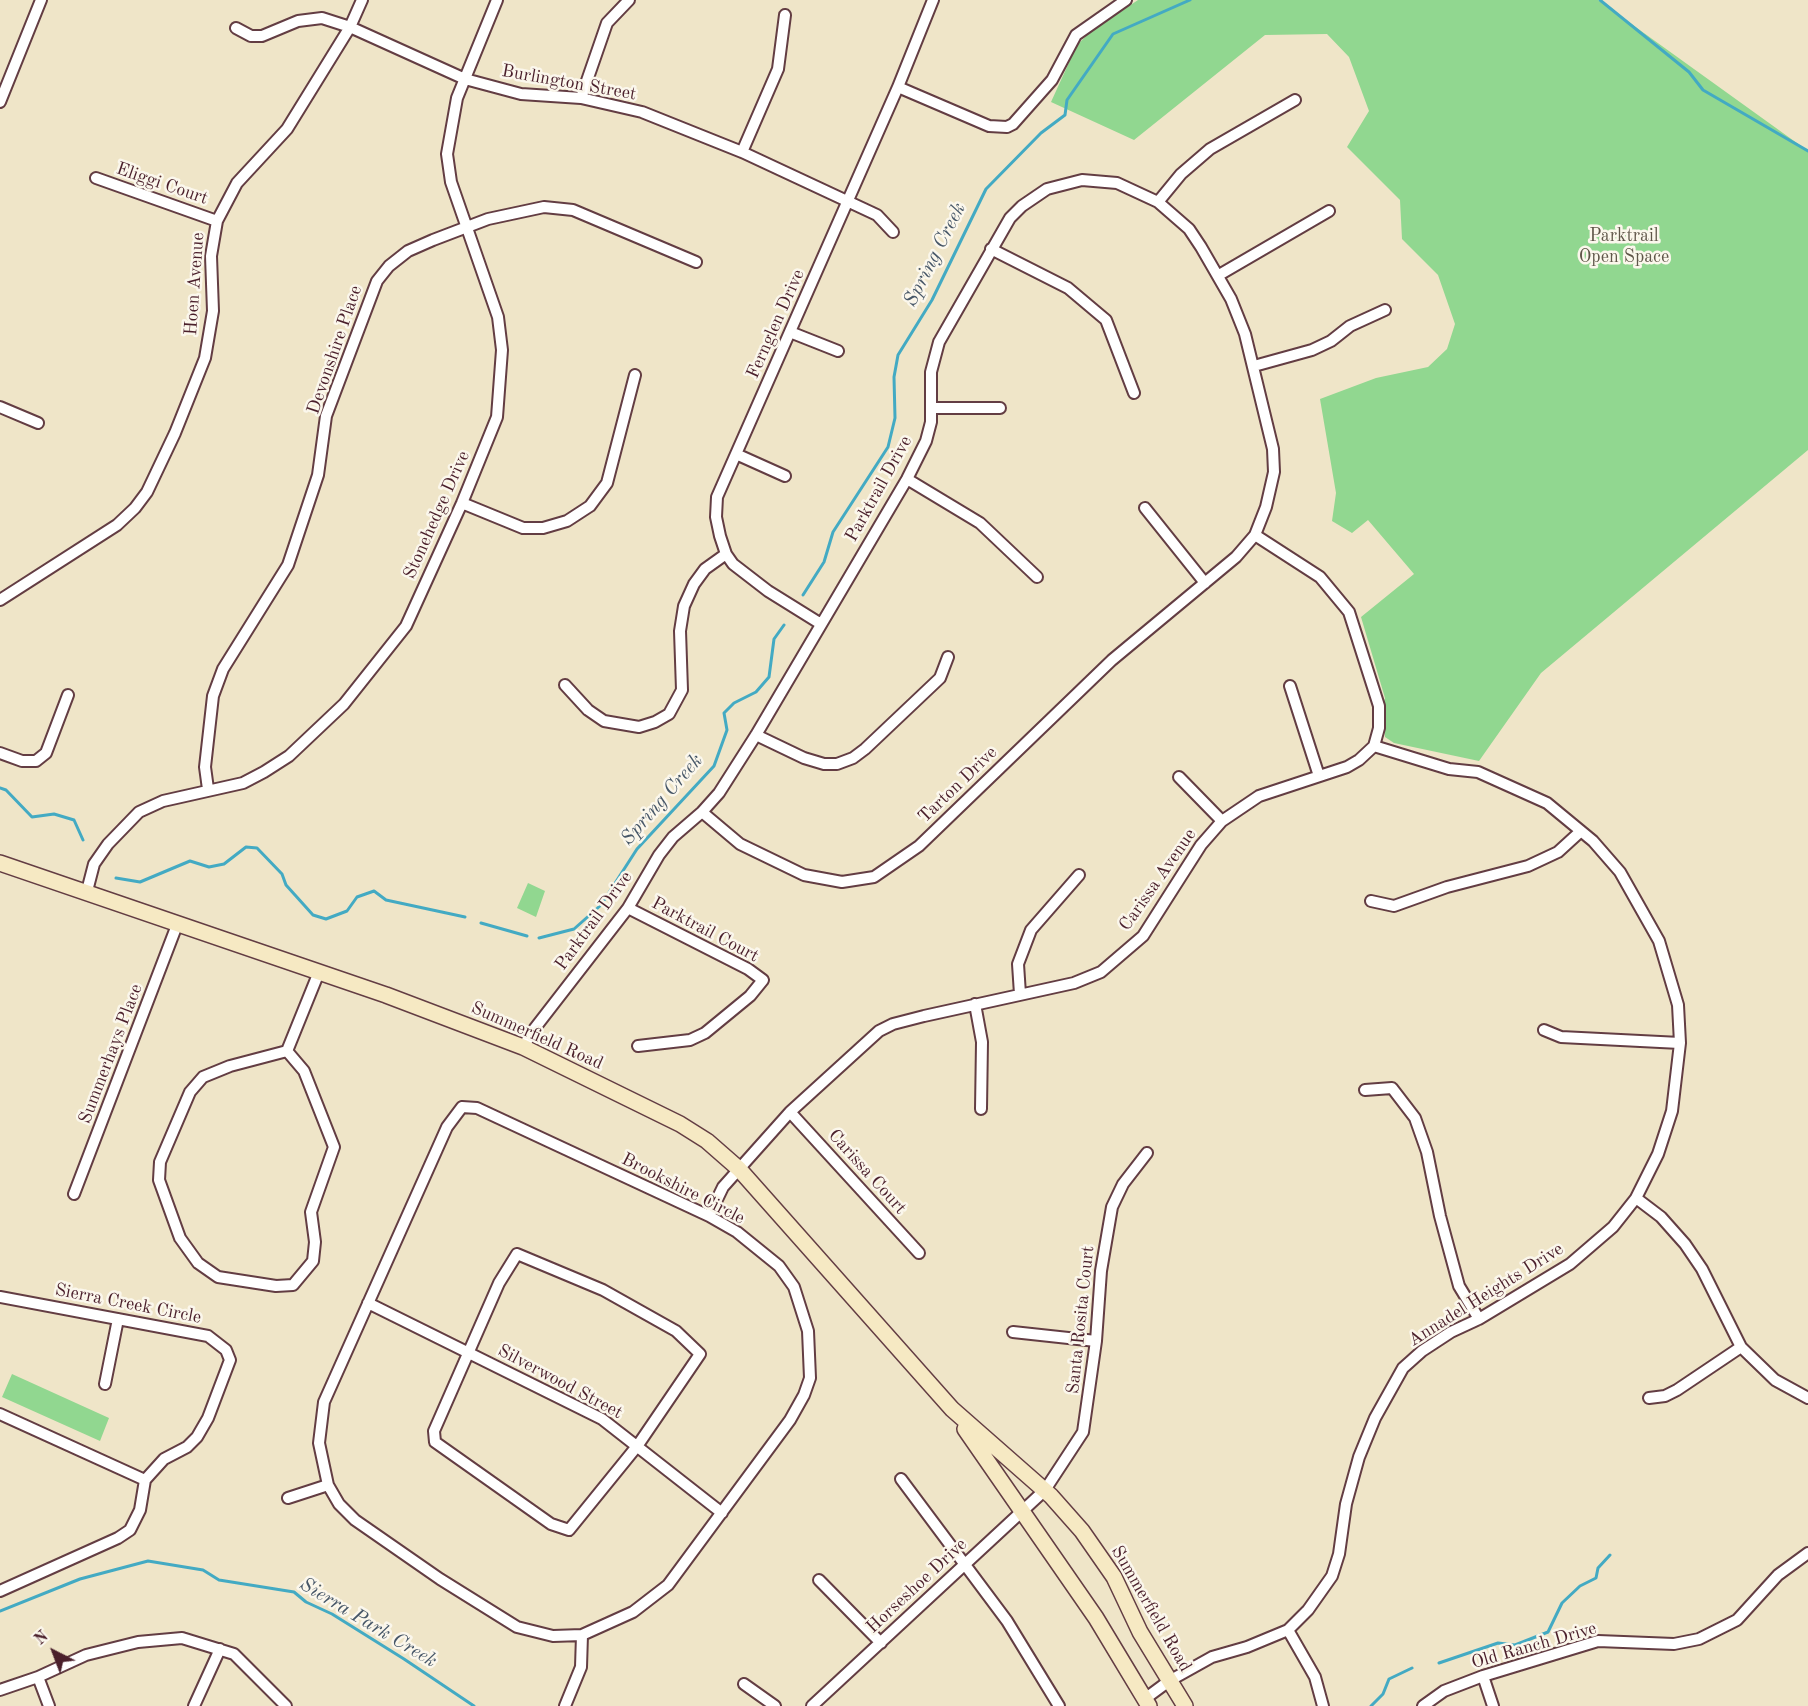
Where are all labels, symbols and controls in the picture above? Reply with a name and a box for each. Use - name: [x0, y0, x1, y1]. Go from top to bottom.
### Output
- street label: Burlington Street: [500, 61, 638, 105]
- street label: Eliggi Court: [113, 158, 211, 210]
- water label: Spring Creek: [899, 199, 971, 311]
- park label: Parktrail Open Space: [1579, 225, 1669, 268]
- street label: Hoen Avenue: [181, 232, 209, 336]
- street label: Fernglen Drive: [742, 266, 810, 382]
- street label: Devonshire Place: [303, 283, 367, 417]
- street label: Parktrail Drive: [841, 432, 917, 546]
- street label: Stonehedge Drive: [399, 448, 475, 582]
- street label: Tarton Drive: [914, 742, 1002, 828]
- water label: Spring Creek: [616, 749, 708, 851]
- street label: Carissa Avenue: [1115, 825, 1201, 935]
- street label: Parktrail Drive: [551, 867, 637, 975]
- street label: Parktrail Court: [648, 893, 762, 967]
- street label: Summerhays Place: [74, 981, 148, 1127]
- street label: Summerfield Road: [468, 997, 606, 1075]
- street label: Carissa Court: [823, 1125, 911, 1219]
- street label: Brookshire Circle: [618, 1149, 748, 1229]
- street label: Annadel Heights Drive: [1404, 1238, 1568, 1352]
- street label: Santa Rosita Court: [1062, 1245, 1100, 1395]
- street label: Sierra Creek Circle: [53, 1279, 203, 1329]
- street label: Silverwood Street: [494, 1340, 626, 1424]
- street label: Horseshoe Drive: [862, 1534, 972, 1638]
- street label: Summerfield Road: [1106, 1542, 1196, 1676]
- water label: Sierra Park Creek: [295, 1573, 441, 1673]
- street label: Old Ranch Drive: [1469, 1618, 1599, 1674]
- north arrow: [24, 1622, 84, 1682]
- text: N: [32, 1629, 52, 1649]

